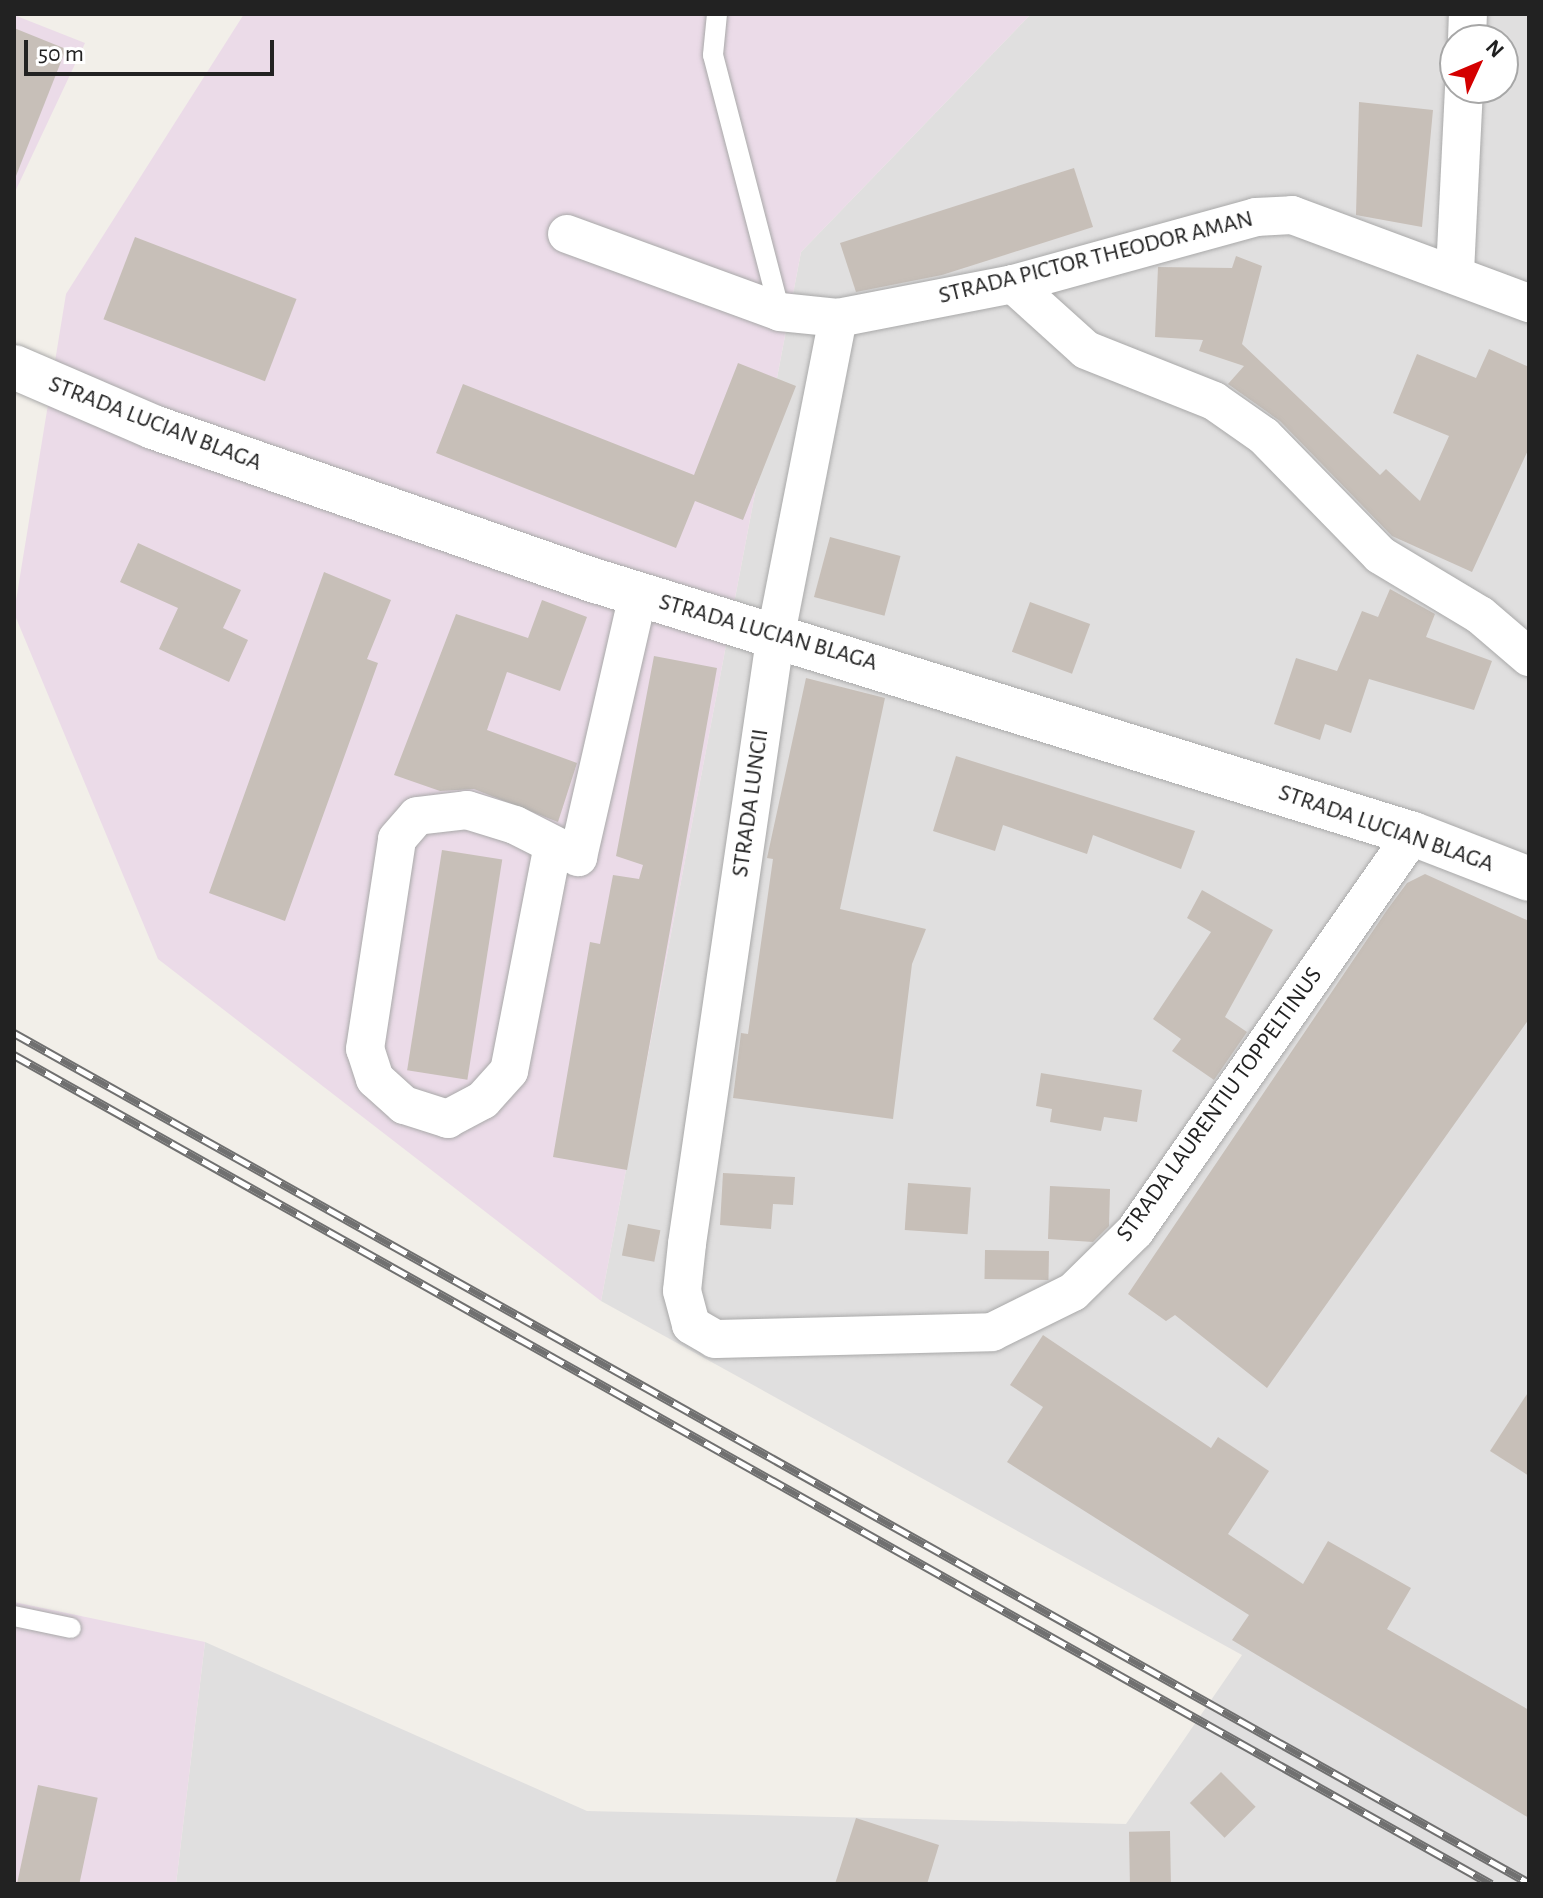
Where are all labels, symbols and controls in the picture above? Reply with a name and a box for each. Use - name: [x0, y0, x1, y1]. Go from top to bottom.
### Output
- scale bar: [28, 24, 278, 74]
- north arrow: [1439, 24, 1519, 104]
- text: N: [1482, 36, 1508, 62]
- text: 50 m: [38, 42, 84, 66]
- street label: STRADA PICTOR THEODOR AMAN: [936, 205, 1256, 311]
- street label: STRADA LUCIAN BLAGA: [44, 370, 266, 478]
- street label: STRADA LUCIAN BLAGA: [656, 588, 880, 678]
- street label: STRADA LUNCII: [726, 727, 776, 879]
- street label: STRADA LUCIAN BLAGA: [1275, 779, 1497, 879]
- street label: STRADA LAURENTIU TOPPELTINUS: [1111, 962, 1329, 1248]

